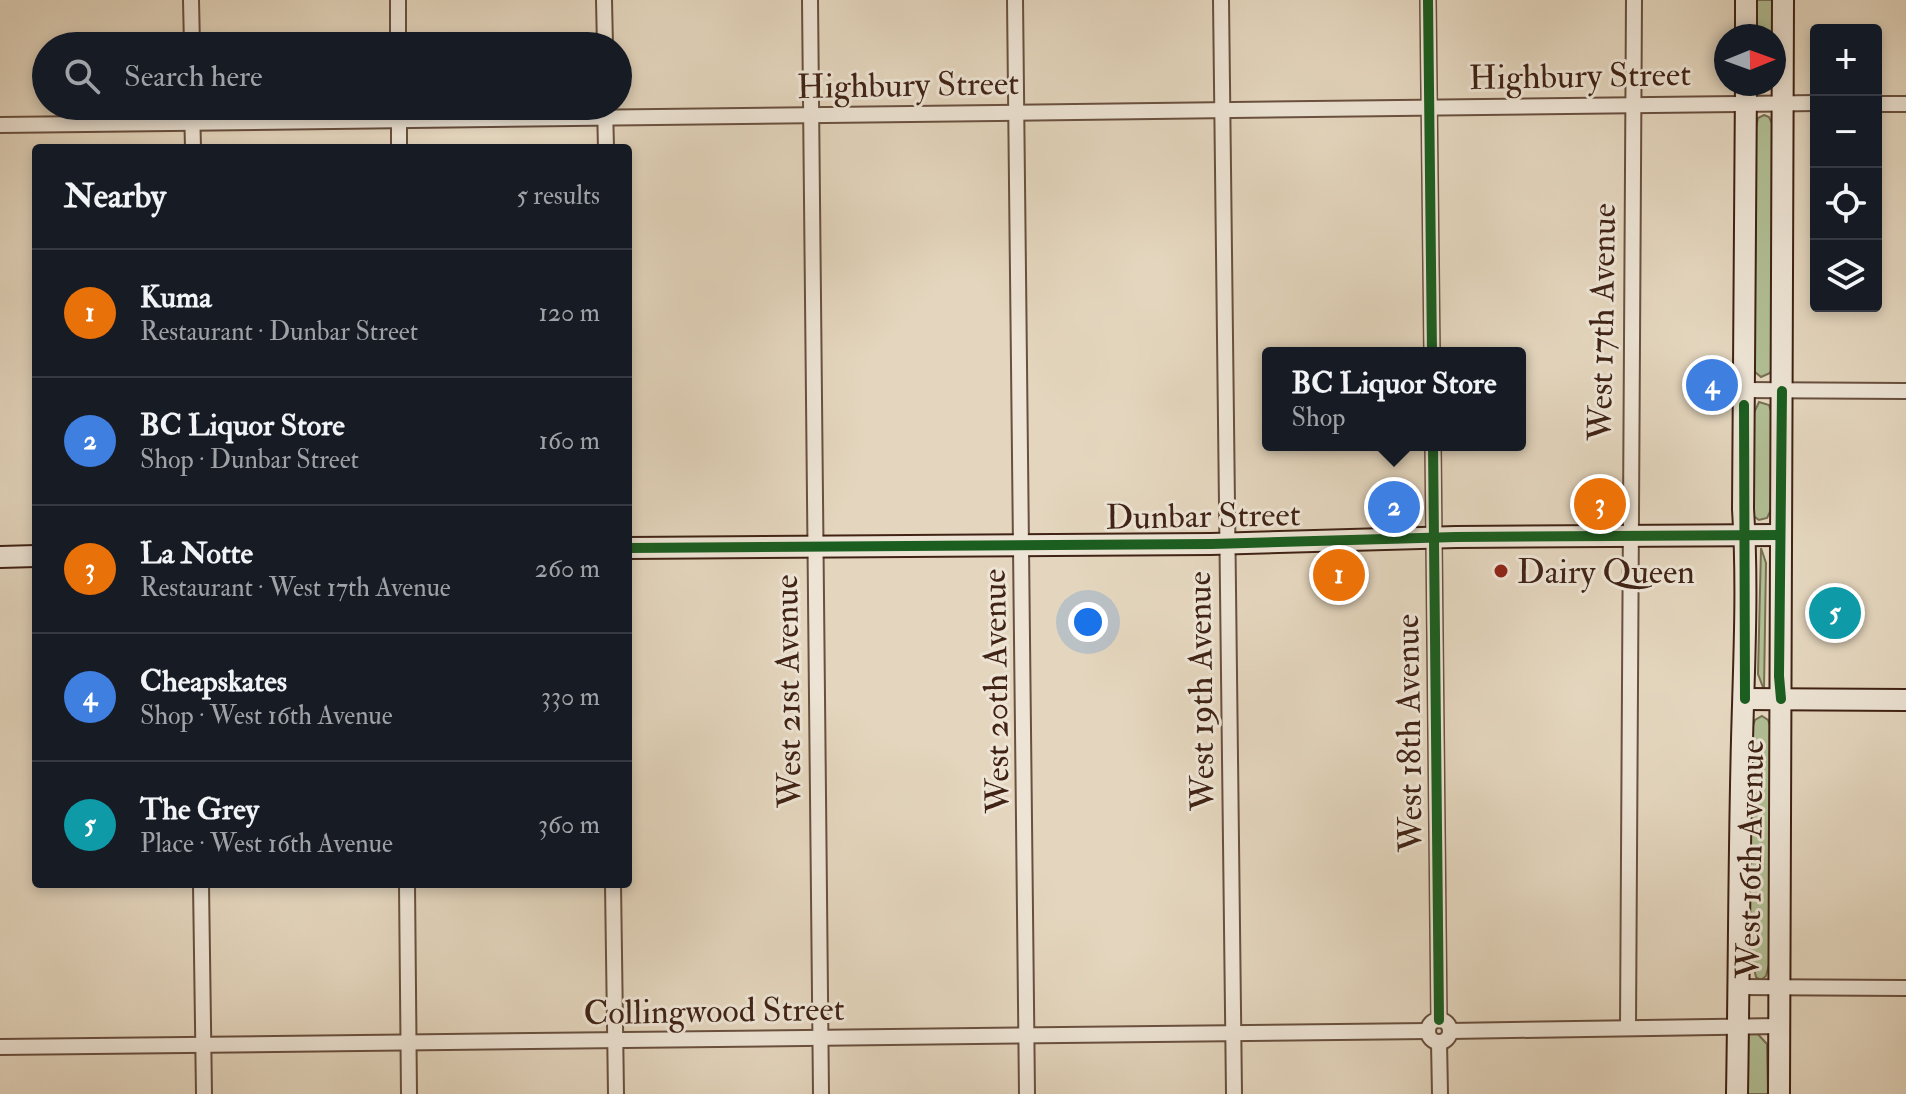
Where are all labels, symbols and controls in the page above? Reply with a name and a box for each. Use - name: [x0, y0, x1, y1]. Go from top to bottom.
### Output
- north arrow: [1714, 24, 1786, 96]
- map controls: [1810, 24, 1882, 312]
- button: +: [1810, 24, 1882, 96]
- search box: [32, 32, 632, 120]
- street label: Highbury Street: [1469, 53, 1691, 100]
- icon: search: [60, 54, 104, 98]
- text: Search here: [124, 58, 263, 95]
- street label: Highbury Street: [797, 62, 1019, 109]
- button: −: [1810, 96, 1882, 168]
- button: locate: [1810, 168, 1882, 240]
- text: Nearby: [64, 175, 166, 218]
- text: 5 results: [516, 180, 600, 212]
- street label: West 17th Avenue: [1579, 203, 1626, 442]
- button: layers: [1810, 240, 1882, 312]
- text: Kuma: [140, 279, 212, 316]
- text: 1: [85, 297, 95, 329]
- text: 120 m: [539, 297, 600, 329]
- text: Restaurant · Dunbar Street: [140, 316, 418, 348]
- popup: [1262, 347, 1526, 451]
- pin: 4: [1686, 355, 1738, 415]
- text: BC Liquor Store: [1292, 365, 1496, 402]
- text: Shop: [1292, 402, 1345, 434]
- text: BC Liquor Store: [140, 407, 345, 444]
- text: 2: [83, 425, 97, 457]
- text: 160 m: [539, 425, 600, 457]
- text: Shop · Dunbar Street: [140, 444, 359, 476]
- pin: 3: [1574, 474, 1626, 534]
- pin: 2: [1368, 477, 1420, 537]
- street label: Dunbar Street: [1105, 493, 1301, 540]
- text: La Notte: [140, 535, 253, 572]
- pin: 1: [1313, 545, 1365, 605]
- place label: Dairy Queen: [1517, 551, 1695, 594]
- text: 3: [85, 553, 95, 585]
- text: 260 m: [535, 553, 600, 585]
- marker: Dairy Queen: [1492, 562, 1510, 580]
- street label: West 20th Avenue: [973, 568, 1020, 815]
- street label: West 19th Avenue: [1178, 571, 1225, 812]
- text: Restaurant · West 17th Avenue: [140, 572, 451, 604]
- street label: West 21st Avenue: [765, 574, 812, 809]
- pin: 5: [1809, 583, 1861, 643]
- your location: [1068, 602, 1108, 642]
- street label: West 18th Avenue: [1386, 614, 1433, 853]
- text: Cheapskates: [140, 663, 287, 700]
- text: 4: [83, 681, 97, 713]
- text: 330 m: [541, 681, 600, 713]
- text: Shop · West 16th Avenue: [140, 700, 393, 732]
- street label: West 16th Avenue: [1727, 739, 1774, 980]
- text: The Grey: [140, 791, 259, 828]
- text: 5: [84, 809, 96, 841]
- text: 360 m: [538, 809, 600, 841]
- text: Place · West 16th Avenue: [140, 828, 393, 860]
- street label: Collingwood Street: [583, 988, 845, 1035]

